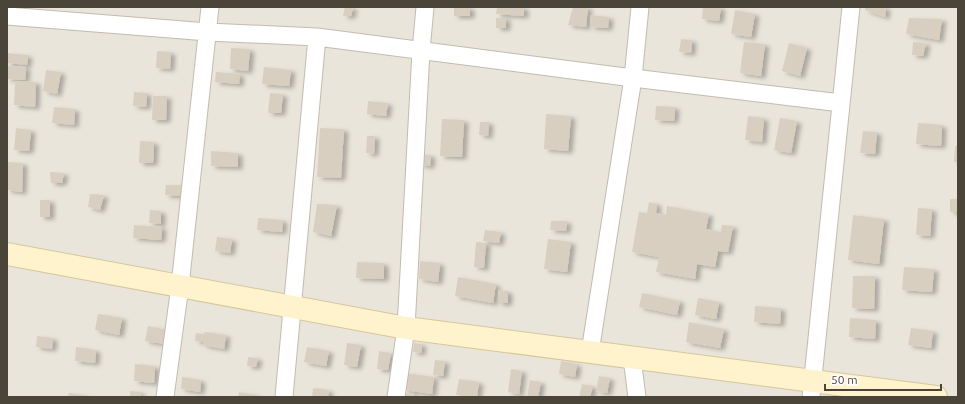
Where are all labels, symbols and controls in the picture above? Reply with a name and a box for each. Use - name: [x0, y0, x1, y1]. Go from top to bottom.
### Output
- scale bar: [825, 366, 941, 392]
- text: 50 m: [831, 373, 858, 386]

